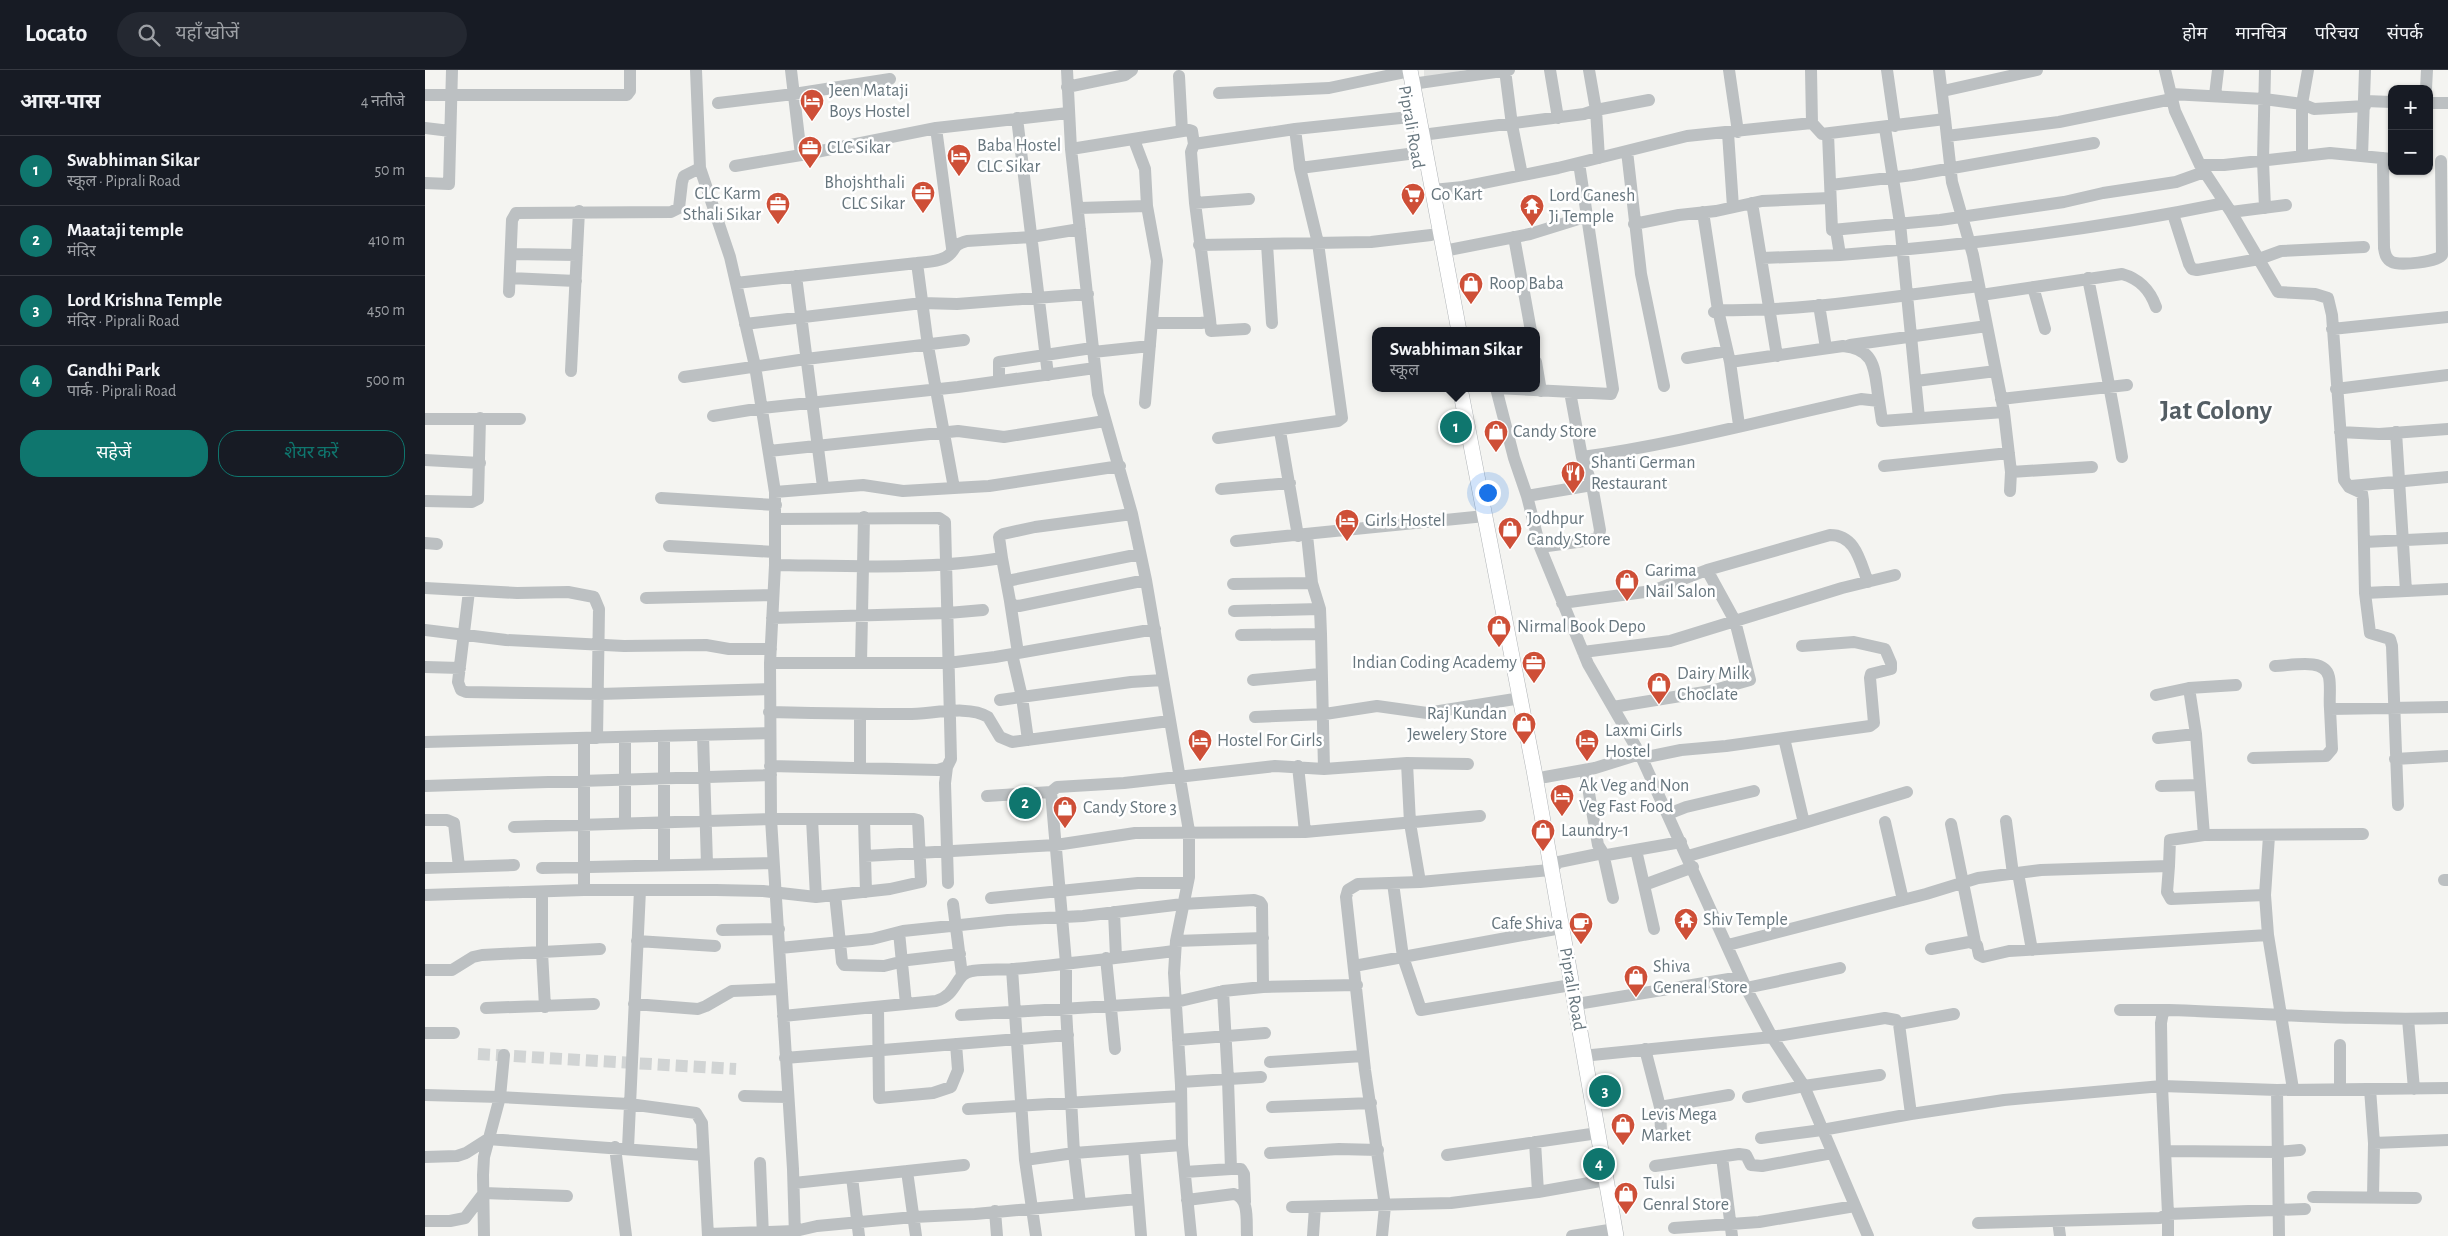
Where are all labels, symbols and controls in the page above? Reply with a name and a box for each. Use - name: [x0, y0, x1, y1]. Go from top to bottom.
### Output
- search box: [117, 12, 467, 57]
- icon: search: [135, 21, 163, 49]
- text: Locato: [25, 22, 87, 46]
- text: यहाँ खोजें: [175, 24, 239, 43]
- text: होम: [2182, 25, 2207, 43]
- text: मानचित्र: [2235, 25, 2287, 43]
- text: परिचय: [2315, 25, 2359, 43]
- text: संपर्क: [2387, 25, 2423, 43]
- place label: Jeen Mataji Boys Hostel: [829, 82, 910, 121]
- street label: Piprali Road: [1395, 84, 1427, 170]
- map controls: [2388, 85, 2433, 175]
- button: +: [2388, 85, 2433, 130]
- hotel icon: Jeen Mataji Boys Hostel: [799, 88, 825, 122]
- text: आस-पास: [20, 91, 101, 112]
- text: 4 नतीजे: [361, 93, 405, 109]
- button: −: [2388, 130, 2433, 175]
- office icon: CLC Sikar: [797, 135, 823, 169]
- place label: Baba Hostel CLC Sikar: [977, 137, 1061, 176]
- place label: CLC Sikar: [827, 139, 890, 157]
- hotel icon: Baba Hostel CLC Sikar: [946, 143, 972, 177]
- text: Swabhiman Sikar: [67, 151, 200, 170]
- text: 1: [33, 162, 39, 178]
- text: 50 m: [374, 162, 405, 178]
- text: स्कूल · Piprali Road: [67, 173, 180, 189]
- place label: Bhojshthali CLC Sikar: [824, 174, 905, 213]
- office icon: Bhojshthali CLC Sikar: [910, 180, 936, 214]
- supermarket icon: Go Kart: [1400, 182, 1426, 216]
- place label: CLC Karm Sthali Sikar: [683, 185, 761, 224]
- place label: Go Kart: [1431, 186, 1483, 204]
- place label: Lord Ganesh Ji Temple: [1549, 187, 1635, 226]
- office icon: CLC Karm Sthali Sikar: [765, 191, 791, 225]
- temple icon: Lord Ganesh Ji Temple: [1519, 193, 1545, 227]
- text: Maataji temple: [67, 221, 183, 240]
- text: 2: [32, 232, 40, 248]
- text: 410 m: [368, 232, 405, 248]
- text: मंदिर: [67, 243, 96, 259]
- shop icon: Roop Baba: [1458, 271, 1484, 305]
- place label: Roop Baba: [1489, 275, 1564, 293]
- text: Lord Krishna Temple: [67, 291, 222, 310]
- text: 3: [33, 302, 39, 318]
- text: 450 m: [367, 302, 405, 318]
- text: मंदिर · Piprali Road: [67, 313, 180, 329]
- popup: [1372, 327, 1540, 392]
- text: Swabhiman Sikar: [1390, 340, 1522, 359]
- text: Gandhi Park: [67, 361, 160, 380]
- text: स्कूल: [1390, 362, 1419, 378]
- text: 4: [32, 372, 40, 388]
- text: 500 m: [366, 372, 405, 388]
- text: पार्क · Piprali Road: [67, 383, 176, 399]
- district label: Jat Colony: [2160, 397, 2272, 425]
- pin: 1: [1440, 408, 1472, 446]
- shop icon: Candy Store: [1483, 419, 1509, 453]
- place label: Candy Store: [1513, 423, 1596, 441]
- button: सहेजें: [20, 430, 208, 477]
- button: शेयर करें: [218, 430, 405, 477]
- place label: Shanti German Restaurant: [1591, 454, 1696, 493]
- restaurant icon: Shanti German Restaurant: [1560, 460, 1586, 494]
- your location: [1475, 480, 1501, 506]
- hotel icon: Girls Hostel: [1334, 508, 1360, 542]
- place label: Jodhpur Candy Store: [1527, 510, 1610, 549]
- place label: Girls Hostel: [1365, 512, 1446, 530]
- shop icon: Jodhpur Candy Store: [1497, 516, 1523, 550]
- place label: Garima Nail Salon: [1645, 562, 1716, 601]
- shop icon: Garima Nail Salon: [1614, 568, 1640, 602]
- shop icon: Nirmal Book Depo: [1486, 614, 1512, 648]
- place label: Nirmal Book Depo: [1517, 618, 1646, 636]
- office icon: Indian Coding Academy: [1521, 650, 1547, 684]
- place label: Indian Coding Academy: [1352, 654, 1517, 672]
- place label: Dairy Milk Choclate: [1677, 665, 1750, 704]
- shop icon: Dairy Milk Choclate: [1646, 671, 1672, 705]
- place label: Raj Kundan Jewelery Store: [1407, 705, 1507, 744]
- shop icon: Raj Kundan Jewelery Store: [1511, 711, 1537, 745]
- place label: Laxmi Girls Hostel: [1605, 722, 1682, 761]
- hotel icon: Hostel For Girls: [1187, 728, 1213, 762]
- hotel icon: Laxmi Girls Hostel: [1574, 728, 1600, 762]
- place label: Hostel For Girls: [1217, 732, 1322, 750]
- place label: Ak Veg and Non Veg Fast Food: [1579, 777, 1689, 816]
- hotel icon: Ak Veg and Non Veg Fast Food: [1549, 783, 1575, 817]
- pin: 2: [1009, 784, 1041, 822]
- shop icon: Candy Store 3: [1052, 795, 1078, 829]
- place label: Candy Store 3: [1083, 799, 1177, 817]
- shop icon: Laundry-1: [1530, 818, 1556, 852]
- place label: Laundry-1: [1561, 822, 1629, 840]
- temple icon: Shiv Temple: [1673, 907, 1699, 941]
- cafe icon: Cafe Shiva: [1568, 911, 1594, 945]
- place label: Shiv Temple: [1703, 911, 1788, 929]
- place label: Cafe Shiva: [1491, 915, 1563, 933]
- street label: Piprali Road: [1556, 946, 1588, 1032]
- place label: Shiva General Store: [1653, 958, 1747, 997]
- shop icon: Shiva General Store: [1623, 964, 1649, 998]
- pin: 3: [1589, 1072, 1621, 1110]
- place label: Levis Mega Market: [1641, 1106, 1717, 1145]
- shop icon: Levis Mega Market: [1610, 1112, 1636, 1146]
- pin: 4: [1583, 1145, 1615, 1183]
- place label: Tulsi Genral Store: [1643, 1175, 1729, 1214]
- shop icon: Tulsi Genral Store: [1613, 1181, 1639, 1215]

